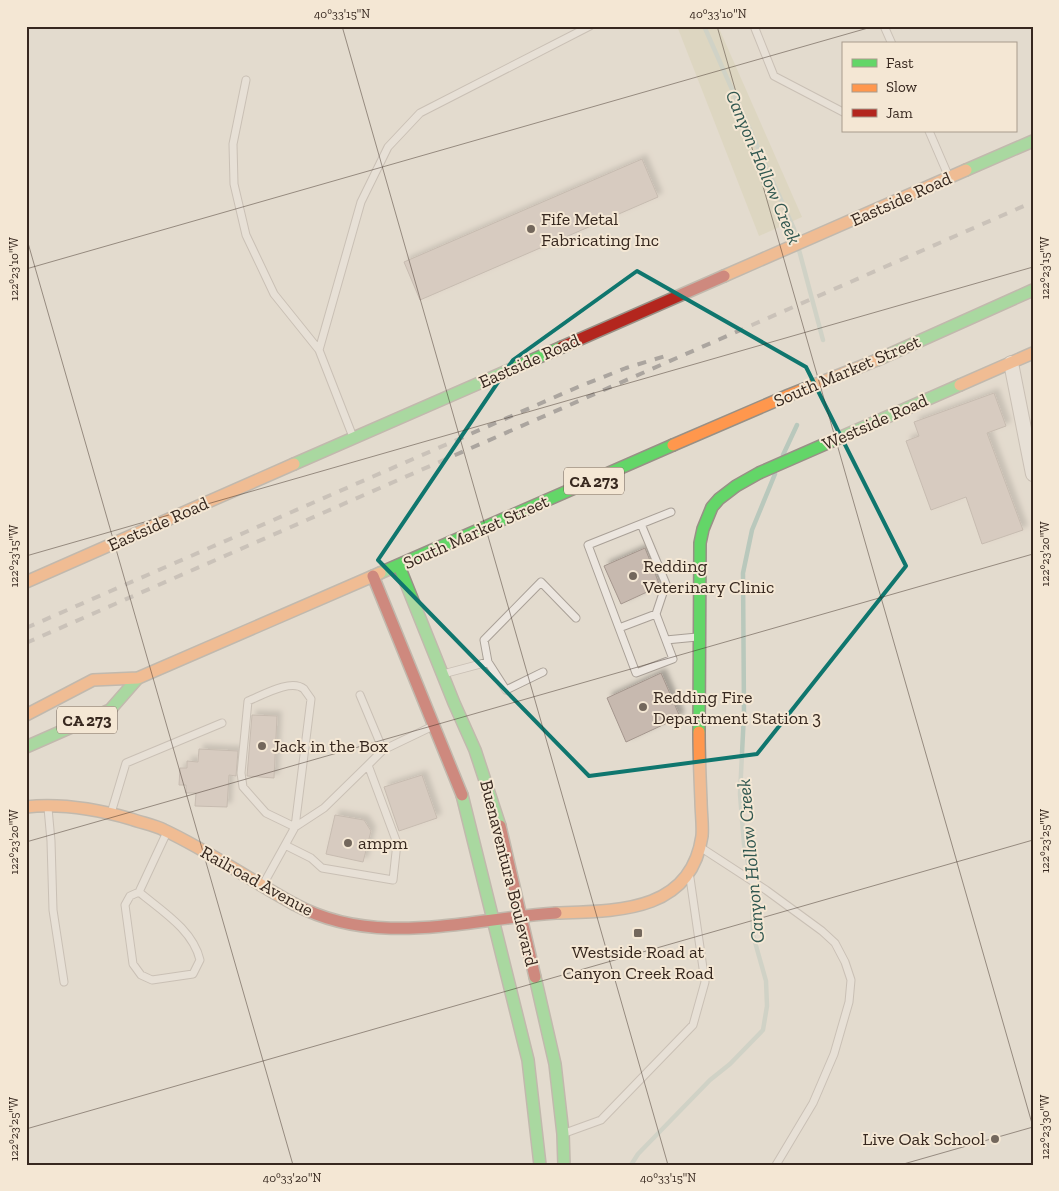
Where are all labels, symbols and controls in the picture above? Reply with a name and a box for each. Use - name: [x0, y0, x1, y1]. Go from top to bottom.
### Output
- text: 40°33'15"N: [314, 7, 370, 21]
- text: 40°33'10"N: [689, 7, 747, 21]
- legend: [842, 42, 1016, 132]
- text: Fast: [886, 54, 914, 72]
- text: Slow: [886, 78, 918, 96]
- water label: Canyon Hollow Creek: [721, 87, 806, 248]
- text: Jam: [886, 104, 913, 122]
- street label: Eastside Road: [847, 167, 955, 231]
- place label: Fife Metal Fabricating Inc: [541, 208, 659, 251]
- marker: Fife Metal Fabricating Inc: [525, 223, 537, 235]
- text: 122°23'15"W: [1038, 236, 1052, 299]
- text: 122°23'10"W: [7, 237, 21, 301]
- street label: Eastside Road: [475, 329, 583, 393]
- street label: South Market Street: [770, 330, 924, 412]
- street label: Westside Road: [819, 389, 931, 455]
- road number: CA 273: [564, 468, 624, 494]
- street label: South Market Street: [400, 490, 553, 574]
- street label: Eastside Road: [104, 492, 212, 556]
- text: 122°23'20"W: [1038, 521, 1052, 586]
- text: 122°23'15"W: [7, 524, 21, 587]
- place label: Redding Veterinary Clinic: [642, 555, 774, 598]
- marker: Redding Veterinary Clinic: [627, 570, 639, 582]
- place label: Redding Fire Department Station 3: [653, 686, 821, 729]
- marker: Redding Fire Department Station 3: [637, 701, 649, 713]
- road number: CA 273: [57, 706, 117, 734]
- place label: Jack in the Box: [272, 735, 388, 757]
- marker: Jack in the Box: [256, 740, 268, 752]
- street label: Buenaventura Boulevard: [475, 778, 543, 969]
- water label: Canyon Hollow Creek: [732, 778, 769, 944]
- text: 122°23'25"W: [1038, 808, 1052, 873]
- text: 122°23'20"W: [7, 809, 21, 874]
- place label: ampm: [358, 832, 408, 854]
- marker: ampm: [342, 837, 354, 849]
- street label: Railroad Avenue: [197, 841, 317, 921]
- marker: Westside Road at Canyon Creek Road: [632, 927, 644, 939]
- place label: Westside Road at Canyon Creek Road: [562, 941, 714, 984]
- text: 122°23'30"W: [1038, 1094, 1052, 1159]
- text: 122°23'25"W: [7, 1096, 21, 1161]
- place label: Live Oak School: [863, 1128, 985, 1150]
- marker: Live Oak School: [989, 1133, 1001, 1145]
- text: 40°33'20"N: [263, 1171, 321, 1185]
- text: 40°33'15"N: [640, 1171, 696, 1185]

